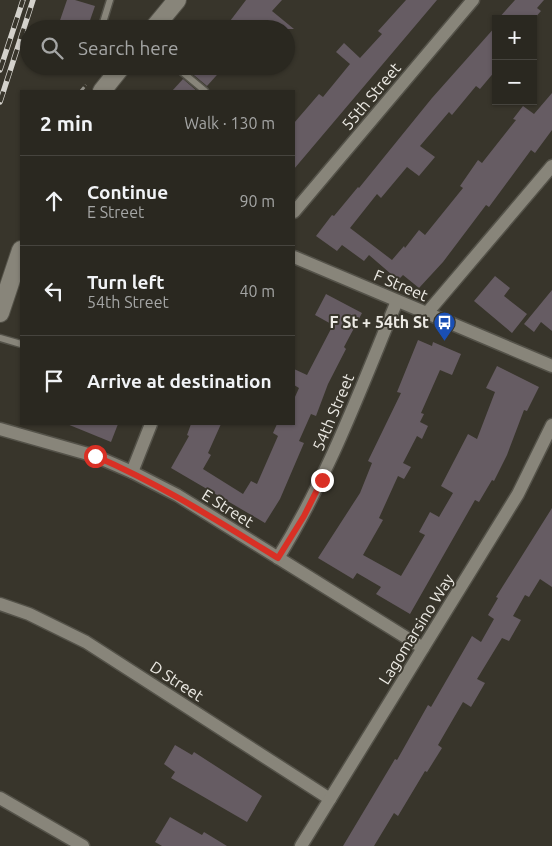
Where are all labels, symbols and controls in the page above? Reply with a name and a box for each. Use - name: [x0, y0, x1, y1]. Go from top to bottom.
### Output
- map controls: [492, 15, 537, 105]
- button: +: [492, 15, 537, 60]
- search box: [20, 20, 295, 75]
- icon: search: [38, 34, 66, 62]
- text: Search here: [78, 37, 178, 59]
- street label: 55th Street: [338, 58, 405, 133]
- button: −: [492, 60, 537, 105]
- text: 2 min: [40, 111, 93, 135]
- text: Walk · 130 m: [184, 114, 275, 132]
- text: Continue: [87, 181, 168, 203]
- icon: ahead: [40, 187, 68, 215]
- text: 90 m: [239, 192, 275, 210]
- text: E Street: [87, 203, 144, 221]
- street label: F Street: [371, 266, 431, 305]
- text: Turn left: [87, 271, 165, 293]
- icon: left: [40, 277, 68, 305]
- text: 40 m: [239, 282, 275, 300]
- text: 54th Street: [87, 293, 169, 311]
- bus stop icon: F St + 54th St: [433, 310, 457, 341]
- place label: F St + 54th St: [330, 313, 429, 331]
- icon: arrive: [40, 367, 68, 395]
- text: Arrive at destination: [87, 370, 272, 392]
- street label: 54th Street: [309, 370, 358, 453]
- route start: [84, 445, 107, 468]
- route end: [311, 469, 334, 492]
- street label: E Street: [199, 485, 258, 531]
- street label: Lagomarsino Way: [375, 570, 457, 687]
- street label: D Street: [147, 657, 208, 705]

